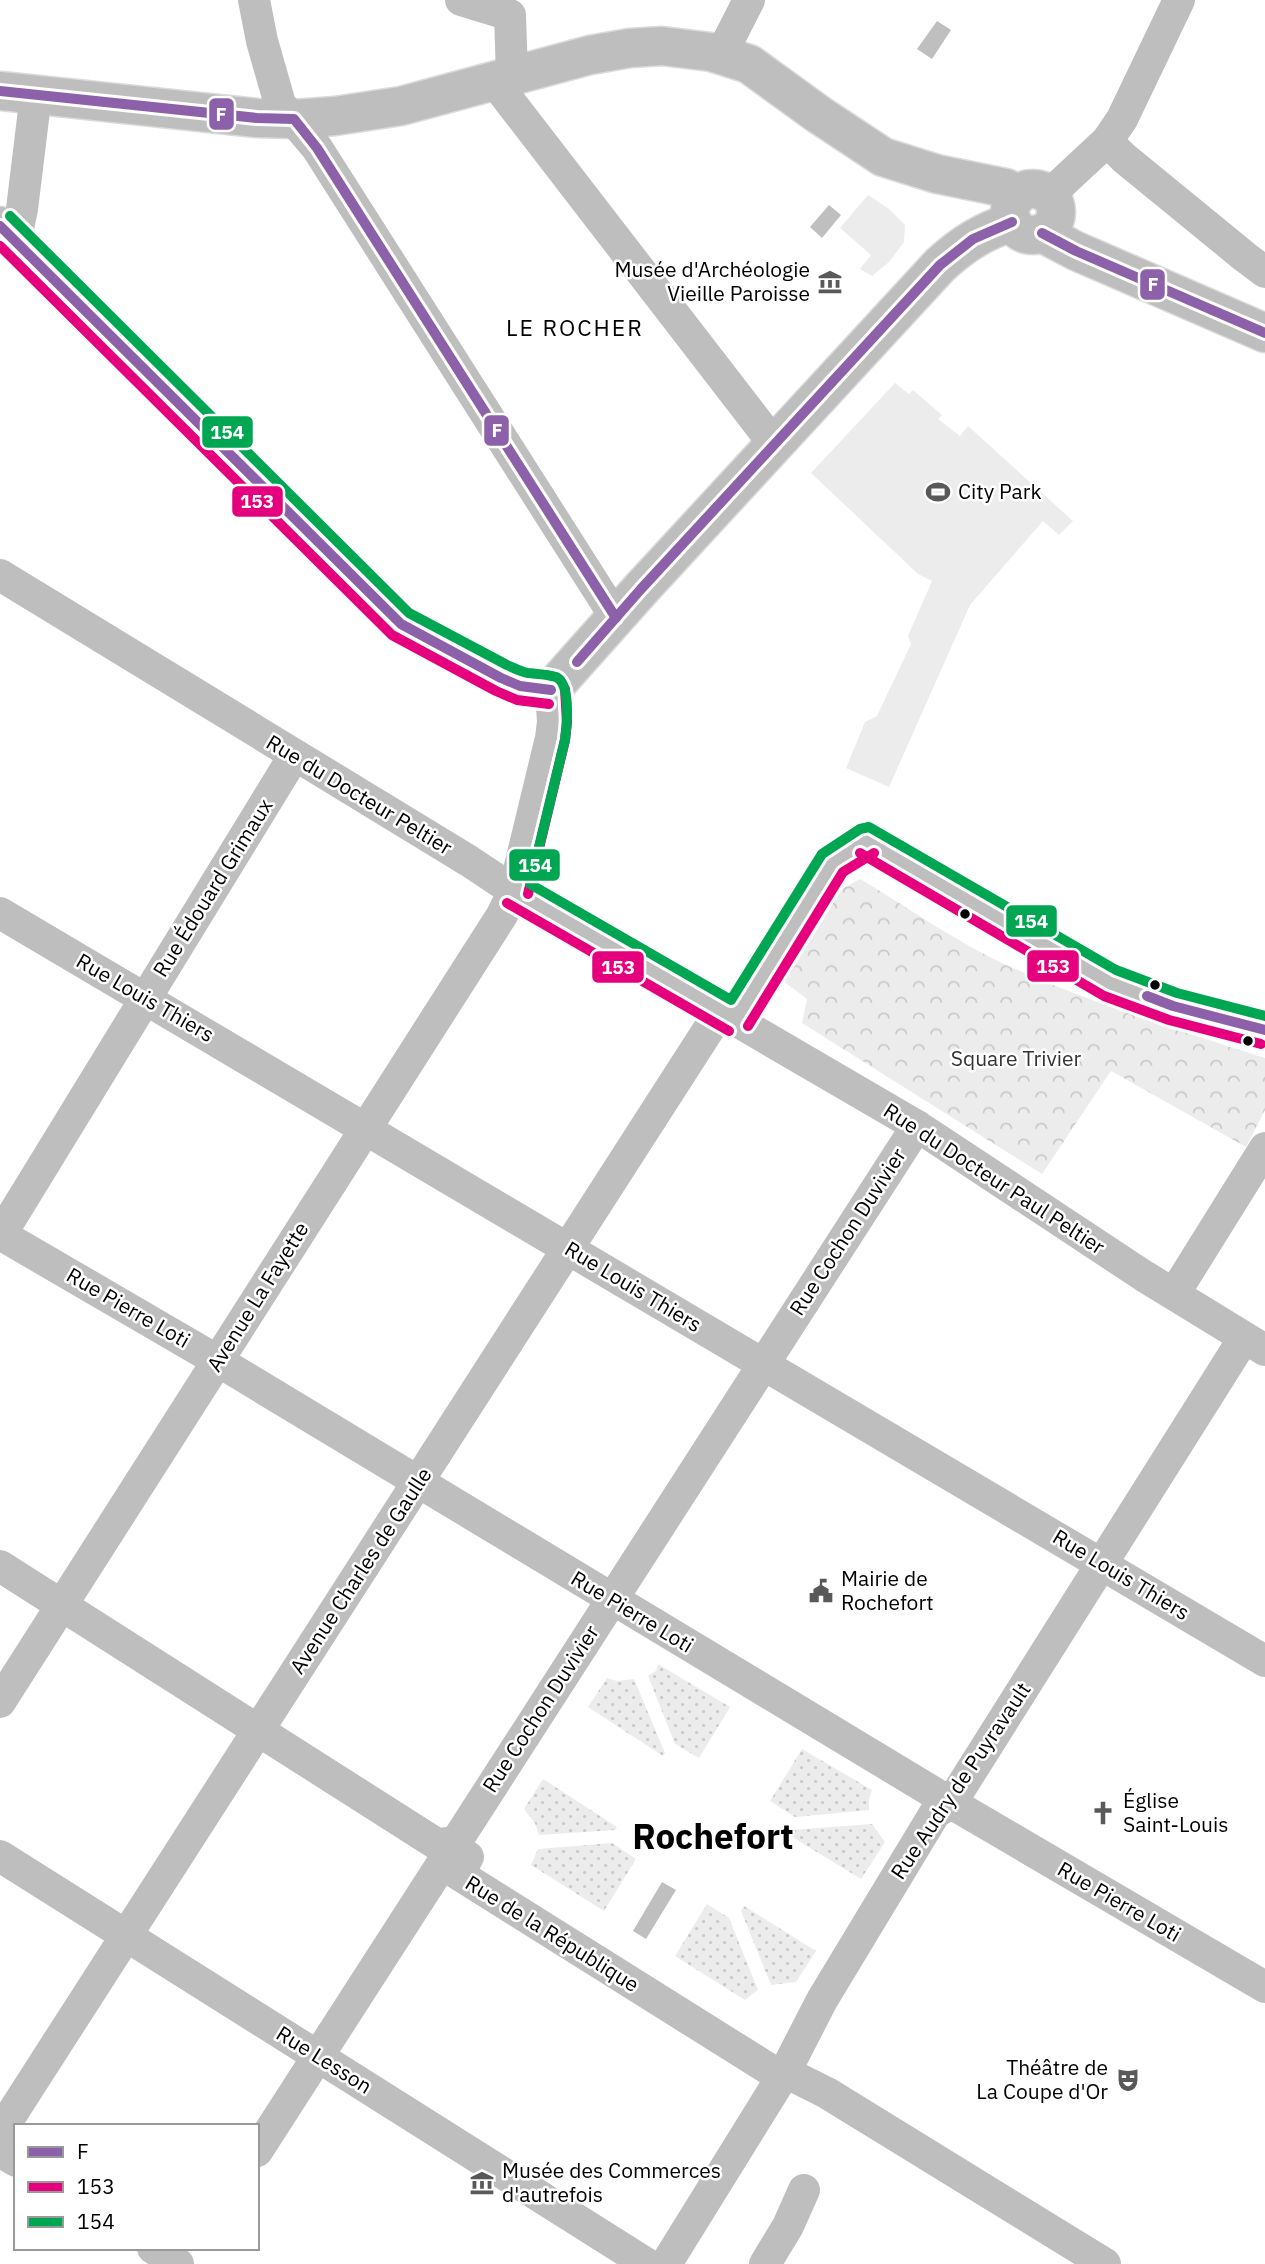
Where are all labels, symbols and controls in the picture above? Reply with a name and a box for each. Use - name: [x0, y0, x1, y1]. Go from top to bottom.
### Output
- line badge: F: [208, 97, 235, 131]
- text: F: [215, 102, 227, 126]
- place label: Musée d'Archéologie Vieille Paroisse: [614, 255, 810, 307]
- museum icon: Musée d'Archéologie Vieille Paroisse: [816, 268, 844, 296]
- line badge: F: [1139, 268, 1166, 301]
- text: F: [1147, 272, 1159, 296]
- district label: LE ROCHER: [506, 312, 644, 342]
- line badge: F: [483, 414, 510, 447]
- line badge: 154: [201, 415, 254, 449]
- text: F: [491, 418, 503, 442]
- text: 154: [210, 420, 244, 444]
- place label: City Park: [958, 477, 1042, 505]
- sports icon: City Park: [924, 478, 952, 506]
- line badge: 153: [231, 485, 284, 518]
- text: 153: [240, 489, 274, 513]
- street label: Rue du Docteur Peltier: [261, 728, 458, 861]
- street label: Rue Édouard Grimaux: [146, 793, 279, 982]
- line badge: 154: [508, 848, 561, 882]
- text: 154: [518, 853, 552, 877]
- line badge: 154: [1005, 904, 1058, 938]
- unlabelled marker: [958, 907, 972, 921]
- text: 154: [1014, 909, 1048, 933]
- street label: Rue Louis Thiers: [71, 946, 220, 1048]
- line badge: 153: [1026, 949, 1080, 983]
- line badge: 153: [591, 950, 645, 984]
- text: 153: [1036, 954, 1070, 978]
- text: 153: [601, 955, 635, 979]
- unlabelled marker: [1148, 978, 1162, 992]
- unlabelled marker: [1241, 1034, 1255, 1048]
- park label: Square Trivier: [951, 1044, 1082, 1072]
- street label: Rue du Docteur Paul Peltier: [879, 1096, 1111, 1260]
- street label: Rue Cochon Duvivier: [783, 1142, 912, 1321]
- street label: Avenue La Fayette: [200, 1216, 315, 1377]
- street label: Rue Louis Thiers: [560, 1234, 707, 1338]
- street label: Rue Pierre Loti: [62, 1261, 195, 1354]
- street label: Avenue Charles de Gaulle: [283, 1462, 437, 1679]
- street label: Rue Louis Thiers: [1048, 1522, 1195, 1626]
- street label: Rue Pierre Loti: [566, 1564, 699, 1659]
- place label: Mairie de Rochefort: [841, 1564, 934, 1616]
- public building icon: Mairie de Rochefort: [807, 1577, 835, 1605]
- street label: Rue Cochon Duvivier: [476, 1619, 605, 1798]
- street label: Rue Audry de Puyravault: [884, 1677, 1037, 1884]
- place label: Église Saint-Louis: [1123, 1786, 1228, 1838]
- church icon: Église Saint-Louis: [1089, 1799, 1117, 1827]
- district label: Rochefort: [632, 1813, 794, 1859]
- street label: Rue Pierre Loti: [1053, 1855, 1186, 1948]
- street label: Rue de la République: [460, 1868, 645, 1998]
- street label: Rue Lesson: [271, 2019, 378, 2100]
- place label: Théâtre de La Coupe d'Or: [976, 2053, 1108, 2105]
- theatre icon: Théâtre de La Coupe d'Or: [1114, 2066, 1142, 2094]
- legend: [14, 2124, 259, 2250]
- text: F: [77, 2137, 89, 2165]
- place label: Musée des Commerces d'autrefois: [502, 2156, 721, 2208]
- museum icon: Musée des Commerces d'autrefois: [468, 2169, 496, 2197]
- text: 153: [77, 2172, 115, 2200]
- text: 154: [77, 2207, 115, 2235]

